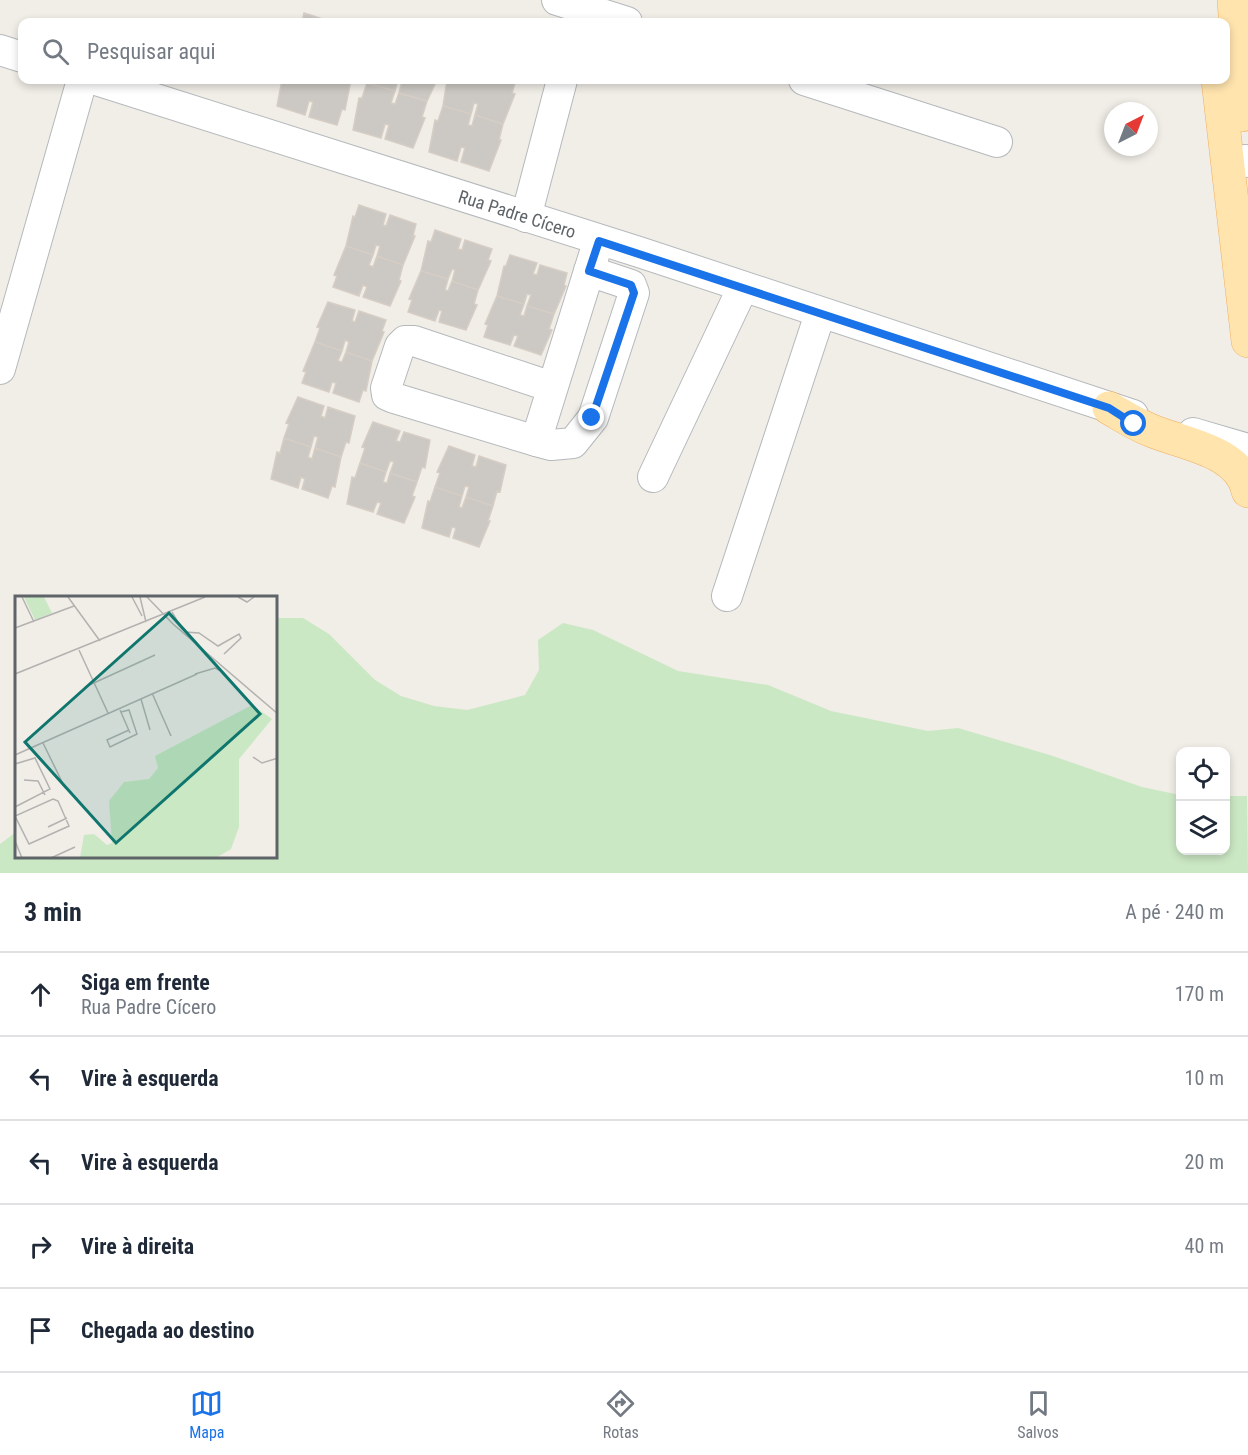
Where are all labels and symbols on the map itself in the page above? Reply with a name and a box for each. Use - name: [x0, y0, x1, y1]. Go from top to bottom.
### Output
- north arrow: [1104, 102, 1158, 156]
- street label: Rua Padre Cícero: [456, 185, 579, 242]
- route end: [578, 404, 604, 430]
- route start: [1120, 410, 1146, 436]
- inset map: [15, 596, 278, 858]

